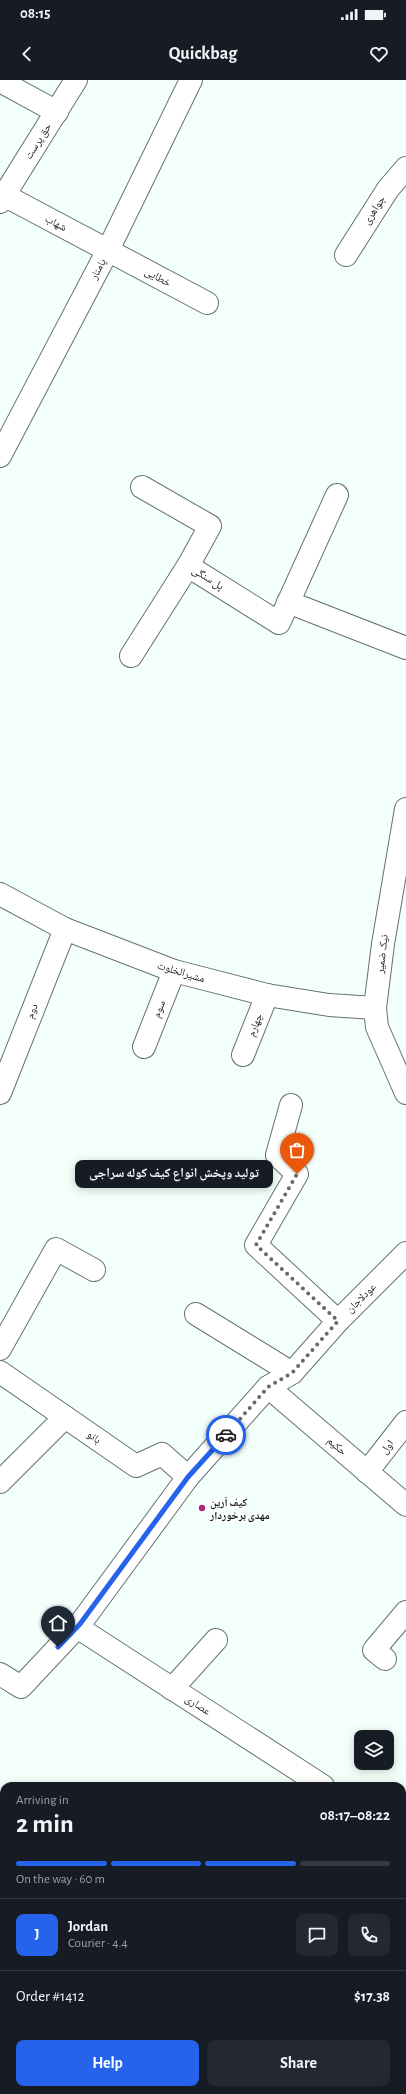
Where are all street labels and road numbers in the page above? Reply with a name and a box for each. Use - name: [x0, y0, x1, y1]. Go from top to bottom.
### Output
- street label: حق پرست: [23, 121, 54, 162]
- street label: جواهری: [361, 194, 388, 227]
- street label: شهاب: [43, 213, 69, 233]
- street label: پامنار: [88, 257, 109, 283]
- street label: خطایی: [143, 266, 173, 289]
- street label: پل سنگی: [190, 564, 226, 593]
- street label: نیک ضمیر: [374, 934, 390, 975]
- street label: مشیرالخلوت: [156, 960, 206, 985]
- street label: سوم: [151, 999, 168, 1020]
- street label: دوم: [24, 1002, 41, 1020]
- street label: چهارم: [245, 1012, 265, 1038]
- street label: عودلاجان: [344, 1281, 379, 1316]
- street label: بانو: [85, 1428, 103, 1446]
- street label: حکیم: [324, 1435, 349, 1459]
- street label: اول: [378, 1438, 397, 1457]
- street label: عصاری: [183, 1693, 213, 1718]

